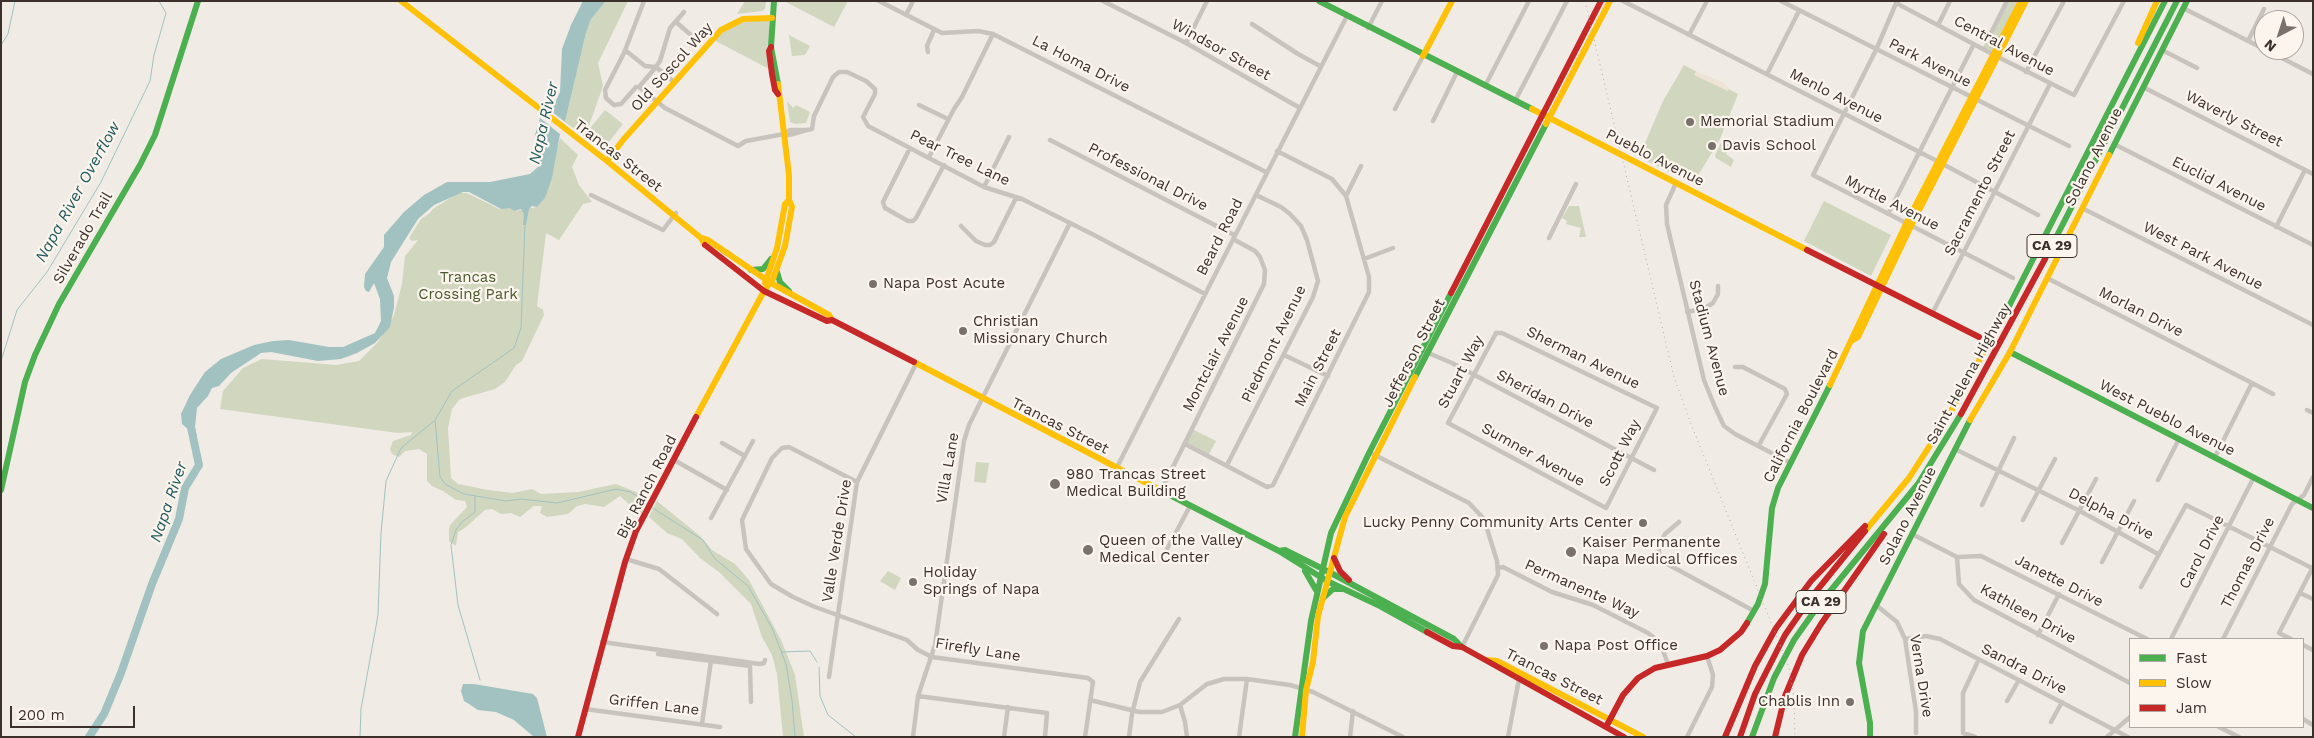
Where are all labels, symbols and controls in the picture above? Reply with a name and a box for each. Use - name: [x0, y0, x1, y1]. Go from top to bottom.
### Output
- north arrow: [2254, 10, 2304, 60]
- street label: Central Avenue: [1951, 12, 2057, 80]
- street label: Windsor Street: [1168, 15, 1274, 85]
- street label: Old Soscol Way: [627, 19, 717, 115]
- street label: La Homa Drive: [1029, 32, 1133, 96]
- street label: Park Avenue: [1886, 34, 1974, 92]
- text: N: [2261, 36, 2279, 55]
- street label: Menlo Avenue: [1786, 65, 1886, 127]
- water label: Napa River: [525, 80, 563, 166]
- street label: Waverly Street: [2182, 87, 2286, 151]
- street label: Solano Avenue: [2061, 105, 2127, 209]
- place label: Memorial Stadium: [1700, 113, 1834, 131]
- street label: Trancas Street: [570, 116, 666, 196]
- marker: Memorial Stadium: [1684, 116, 1696, 128]
- water label: Napa River Overflow: [31, 118, 125, 266]
- street label: Pueblo Avenue: [1603, 125, 1707, 191]
- street label: Pear Tree Lane: [907, 126, 1013, 190]
- street label: Sacramento Street: [1941, 127, 2019, 259]
- place label: Davis School: [1722, 137, 1816, 155]
- street label: Professional Drive: [1085, 139, 1211, 215]
- marker: Davis School: [1706, 140, 1718, 152]
- street label: Euclid Avenue: [2169, 153, 2269, 215]
- street label: Myrtle Avenue: [1842, 171, 1942, 235]
- street label: Silverado Trail: [49, 189, 117, 287]
- street label: Beard Road: [1193, 196, 1247, 278]
- street label: West Park Avenue: [2140, 218, 2266, 294]
- road number: CA 29: [2027, 235, 2077, 258]
- park label: Trancas Crossing Park: [418, 269, 518, 304]
- place label: Napa Post Acute: [883, 275, 1005, 293]
- marker: Napa Post Acute: [867, 278, 879, 290]
- street label: Stadium Avenue: [1685, 278, 1733, 398]
- street label: Piedmont Avenue: [1238, 282, 1310, 406]
- street label: Morlan Drive: [2096, 283, 2186, 341]
- street label: Montclair Avenue: [1179, 293, 1253, 415]
- street label: Jefferson Street: [1379, 296, 1449, 410]
- street label: Saint Helena Highway: [1923, 300, 2015, 448]
- place label: Christian Missionary Church: [973, 313, 1108, 348]
- street label: Sherman Avenue: [1523, 323, 1643, 393]
- marker: Christian Missionary Church: [957, 325, 969, 337]
- street label: Main Street: [1291, 326, 1345, 410]
- street label: Stuart Way: [1434, 332, 1488, 412]
- street label: California Boulevard: [1759, 346, 1843, 486]
- street label: Sheridan Drive: [1493, 366, 1597, 432]
- street label: West Pueblo Avenue: [2096, 376, 2238, 460]
- street label: Trancas Street: [1008, 394, 1112, 458]
- street label: Scott Way: [1595, 416, 1645, 490]
- street label: Sumner Avenue: [1478, 419, 1588, 491]
- street label: Villa Lane: [933, 431, 963, 505]
- street label: Big Ranch Road: [613, 432, 681, 542]
- water label: Napa River: [146, 459, 192, 545]
- street label: Solano Avenue: [1875, 464, 1941, 568]
- place label: 980 Trancas Street Medical Building: [1066, 466, 1206, 501]
- marker: 980 Trancas Street Medical Building: [1048, 477, 1062, 491]
- street label: Valle Verde Drive: [818, 478, 856, 604]
- street label: Delpha Drive: [2065, 484, 2157, 544]
- street label: Carol Drive: [2176, 512, 2228, 592]
- place label: Lucky Penny Community Arts Center: [1363, 514, 1633, 532]
- street label: Thomas Drive: [2217, 514, 2279, 612]
- marker: Lucky Penny Community Arts Center: [1637, 517, 1649, 529]
- place label: Queen of the Valley Medical Center: [1099, 532, 1243, 567]
- place label: Kaiser Permanente Napa Medical Offices: [1582, 534, 1738, 569]
- marker: Queen of the Valley Medical Center: [1081, 543, 1095, 557]
- marker: Kaiser Permanente Napa Medical Offices: [1564, 545, 1578, 559]
- street label: Janette Drive: [2012, 551, 2106, 611]
- street label: Permanente Way: [1522, 556, 1642, 622]
- place label: Holiday Springs of Napa: [923, 564, 1040, 599]
- marker: Holiday Springs of Napa: [907, 576, 919, 588]
- street label: Kathleen Drive: [1977, 580, 2079, 648]
- road number: CA 29: [1796, 590, 1846, 614]
- street label: Verna Drive: [1906, 633, 1936, 719]
- street label: Firefly Lane: [934, 634, 1022, 666]
- place label: Napa Post Office: [1554, 637, 1678, 655]
- legend: [2129, 638, 2304, 728]
- marker: Napa Post Office: [1538, 640, 1550, 652]
- street label: Sandra Drive: [1978, 640, 2070, 698]
- street label: Trancas Street: [1502, 645, 1606, 709]
- text: Fast: [2176, 649, 2207, 667]
- text: Slow: [2176, 674, 2212, 692]
- street label: Griffen Lane: [608, 691, 700, 719]
- place label: Chablis Inn: [1758, 693, 1840, 711]
- scale bar: [12, 696, 138, 728]
- marker: Chablis Inn: [1844, 696, 1856, 708]
- text: Jam: [2176, 699, 2207, 717]
- text: 200 m: [18, 706, 65, 724]

